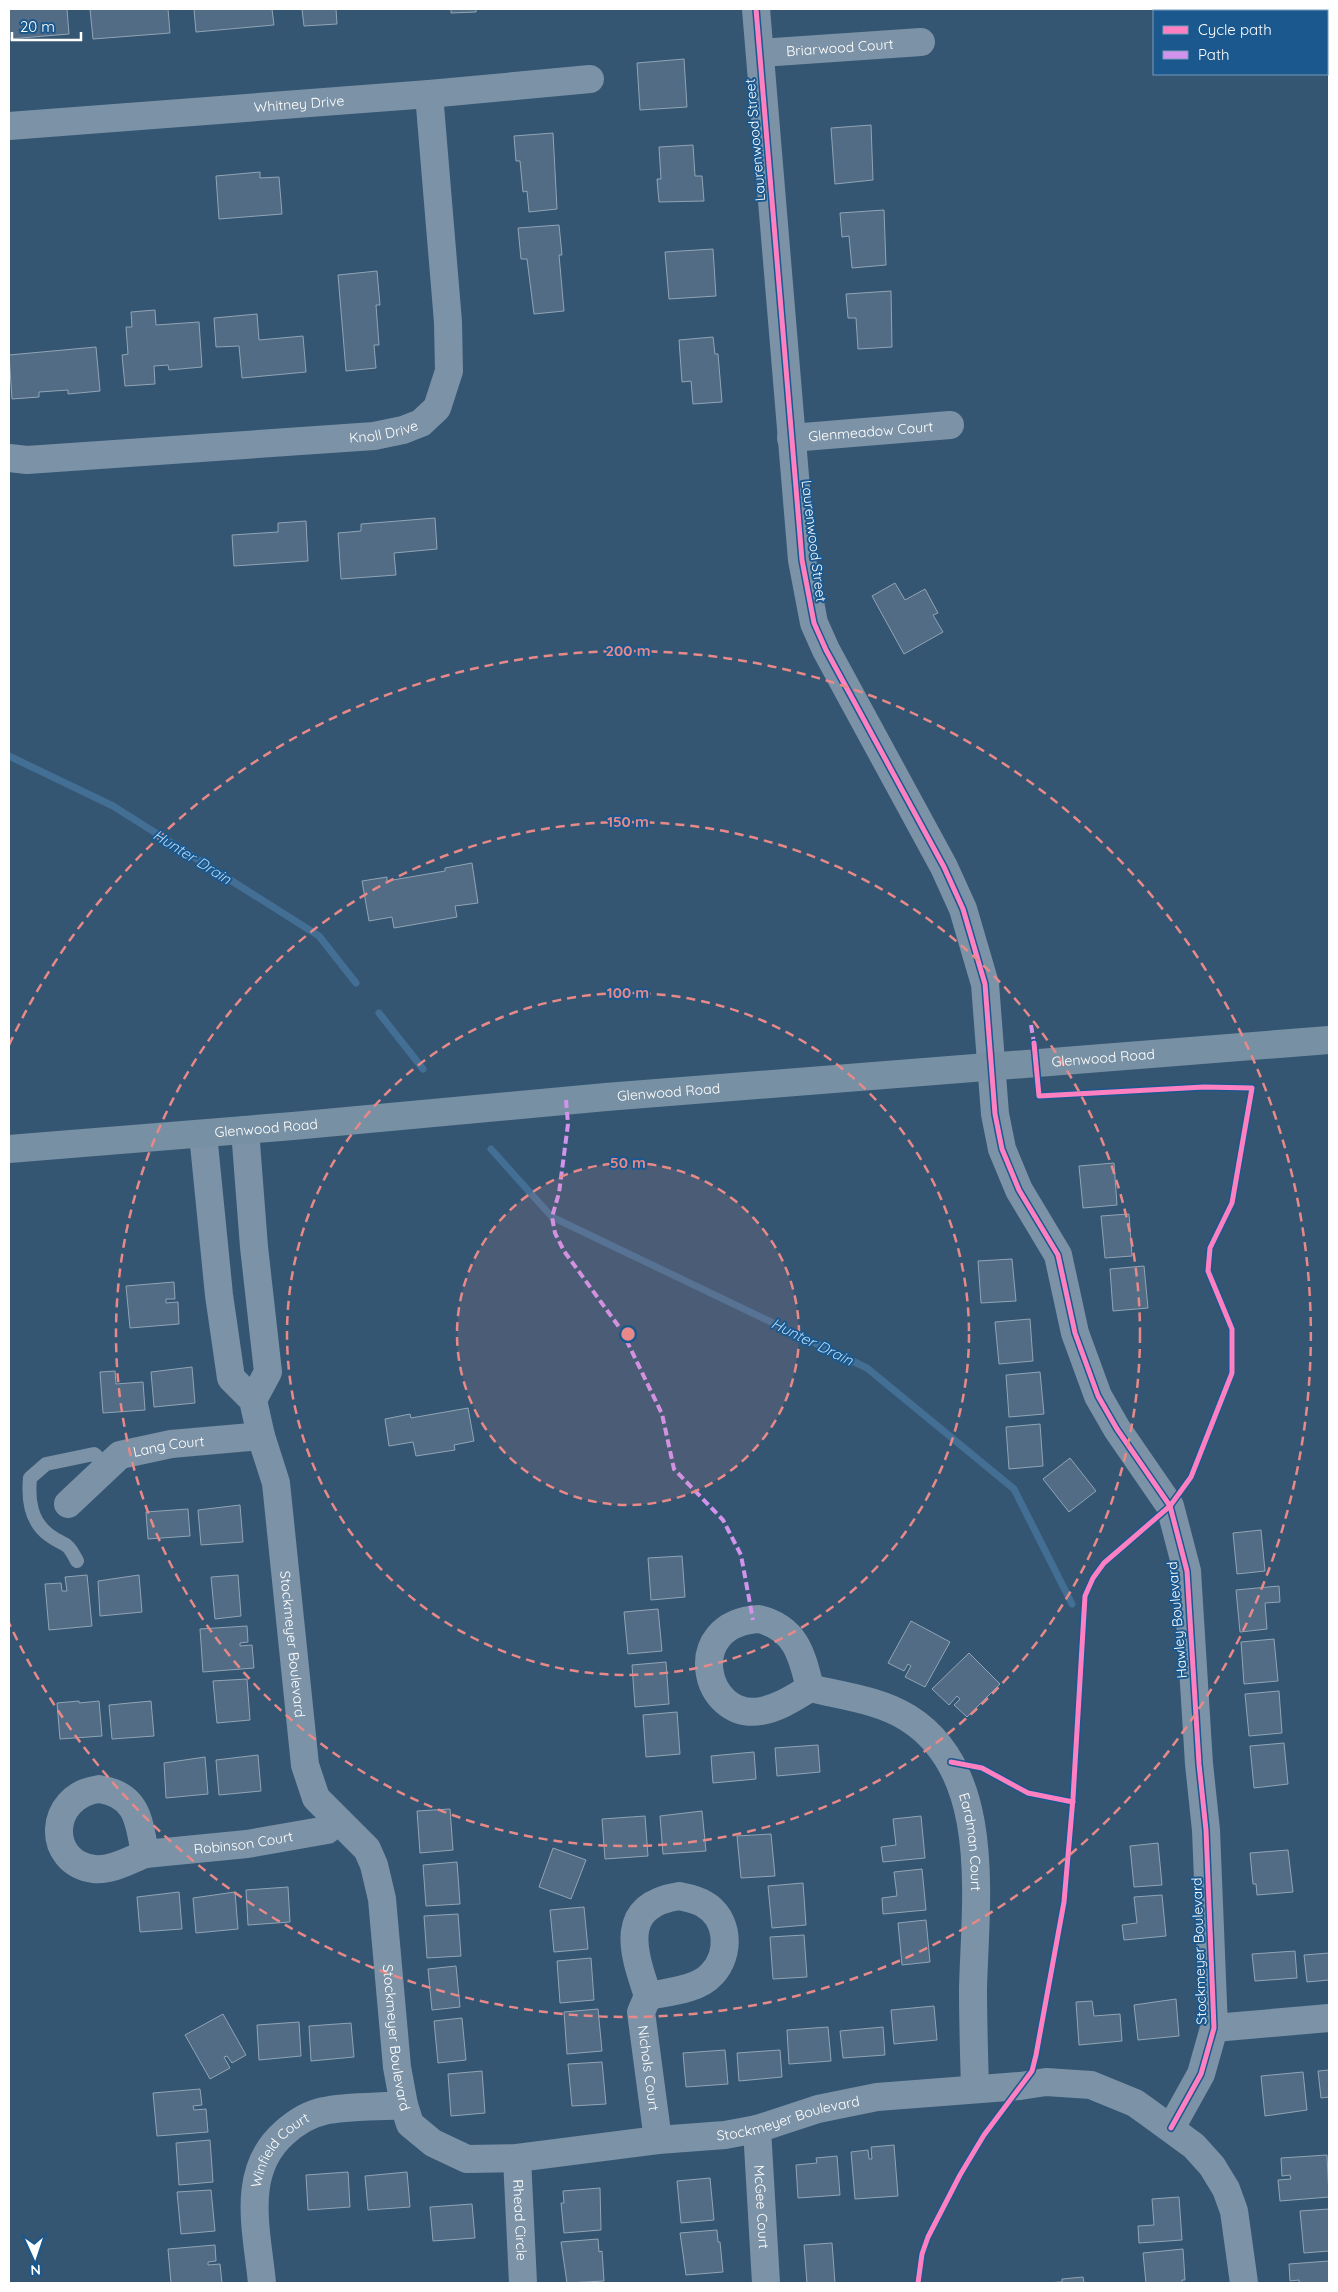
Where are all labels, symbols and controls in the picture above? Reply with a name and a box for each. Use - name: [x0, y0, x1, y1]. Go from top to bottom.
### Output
- scale bar: [12, 10, 81, 42]
- legend: [1153, 10, 1328, 75]
- text: 20 m: [20, 17, 55, 36]
- text: Cycle path: [1198, 20, 1272, 39]
- street label: Briarwood Court: [786, 35, 894, 60]
- text: Path: [1198, 45, 1230, 64]
- street label: Laurenwood Street: [741, 78, 769, 202]
- street label: Whitney Drive: [253, 91, 345, 116]
- street label: Knoll Drive: [349, 416, 421, 447]
- street label: Glenmeadow Court: [808, 417, 934, 446]
- street label: Laurenwood Street: [798, 479, 830, 603]
- text: 200 m: [606, 641, 651, 660]
- text: 150 m: [607, 812, 649, 831]
- water label: Hunter Drain: [150, 825, 235, 888]
- text: 100 m: [607, 983, 649, 1002]
- street label: Glenwood Road: [1051, 1045, 1155, 1071]
- street label: Glenwood Road: [616, 1079, 721, 1105]
- street label: Glenwood Road: [214, 1115, 318, 1141]
- text: 50 m: [610, 1153, 646, 1172]
- water label: Hunter Drain: [768, 1314, 857, 1370]
- centre of rings: [619, 1325, 637, 1343]
- street label: Lang Court: [131, 1432, 205, 1461]
- street label: Hawley Boulevard: [1163, 1561, 1191, 1679]
- street label: Stockmeyer Boulevard: [276, 1570, 309, 1718]
- street label: Eardman Court: [955, 1791, 985, 1891]
- street label: Robinson Court: [193, 1827, 295, 1858]
- street label: Stockmeyer Boulevard: [1187, 1877, 1211, 2025]
- street label: Stockmeyer Boulevard: [379, 1963, 414, 2113]
- street label: Nichols Court: [634, 2024, 663, 2112]
- street label: Stockmeyer Boulevard: [716, 2092, 861, 2145]
- street label: Winfield Court: [247, 2108, 312, 2189]
- street label: McGee Court: [750, 2164, 773, 2250]
- street label: Rhead Circle: [509, 2179, 531, 2261]
- north arrow: [10, 2232, 60, 2282]
- text: N: [30, 2261, 41, 2279]

